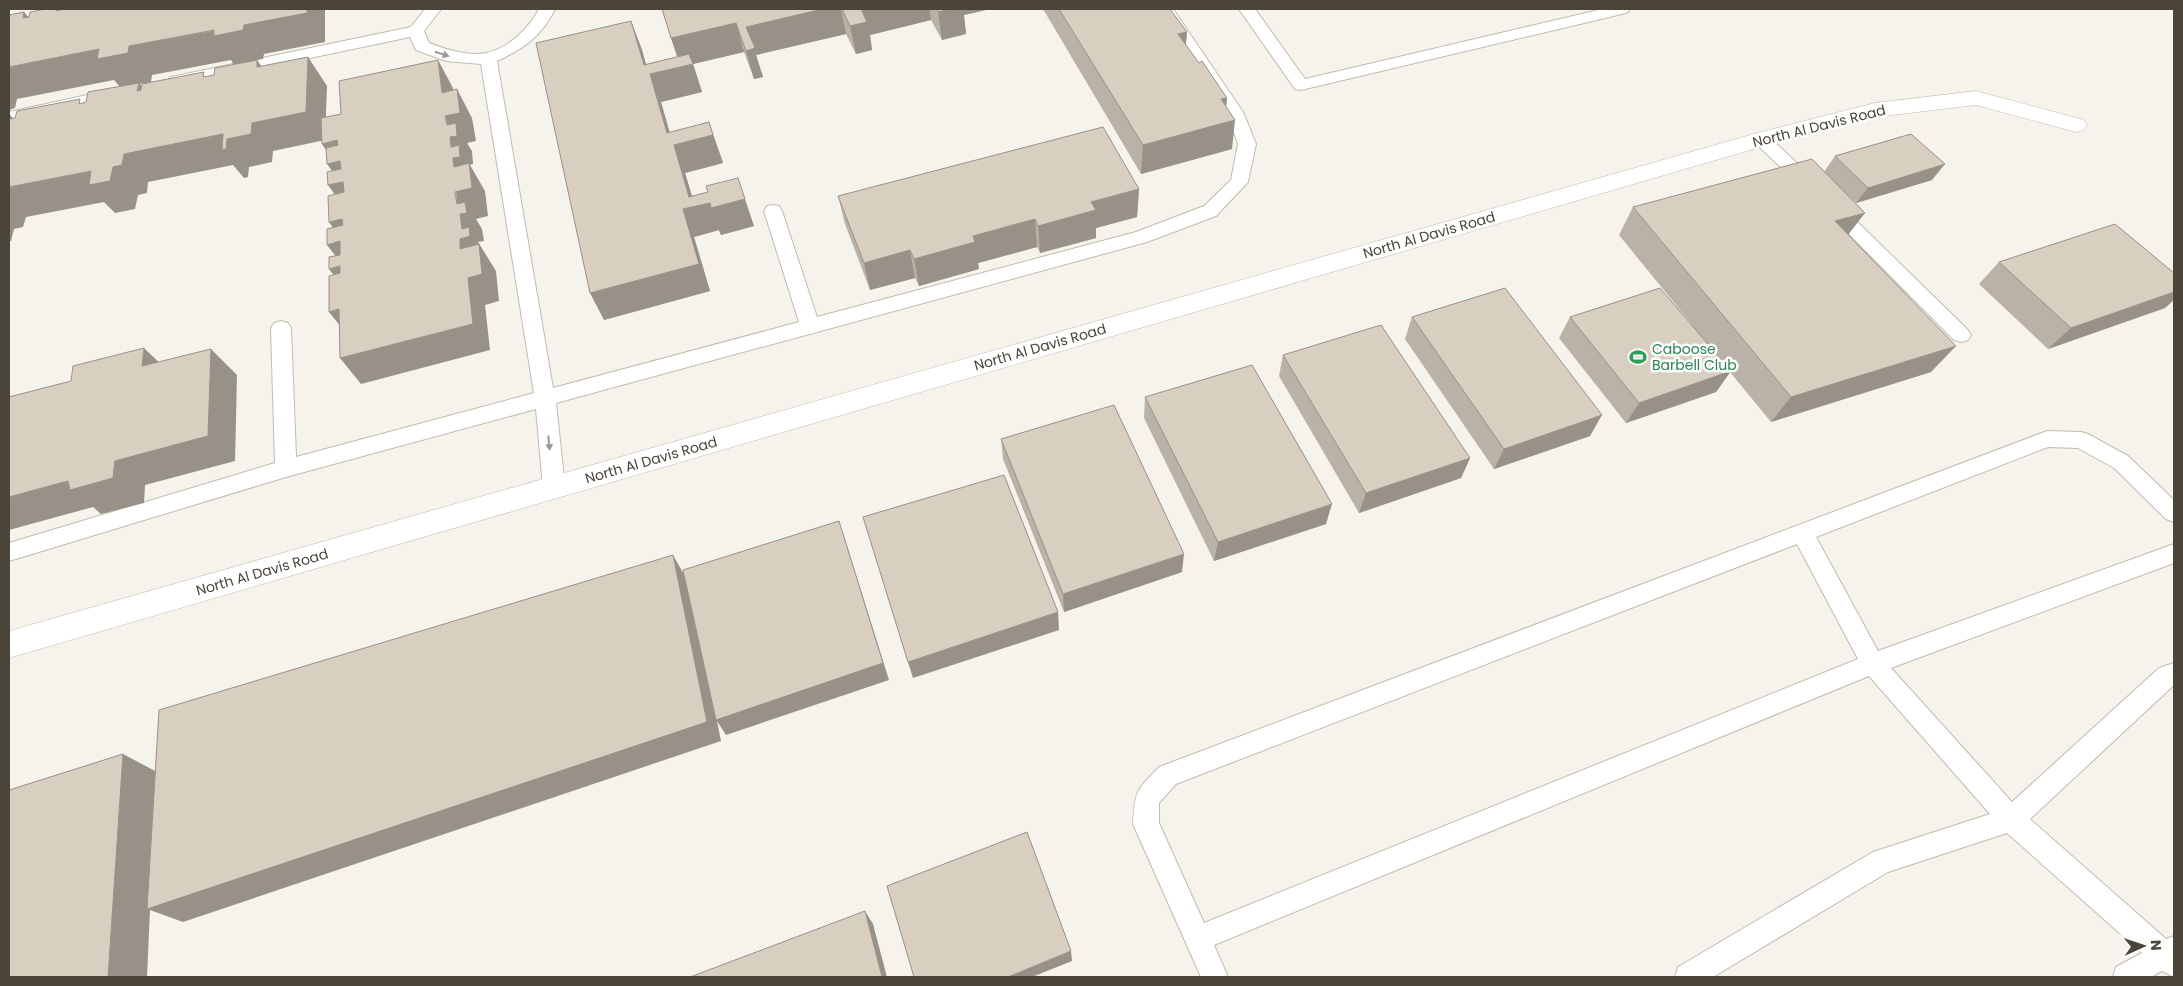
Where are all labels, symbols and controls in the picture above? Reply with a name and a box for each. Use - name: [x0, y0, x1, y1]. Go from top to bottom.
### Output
- one-way arrow: [435, 50, 450, 58]
- street label: North Al Davis Road: [1750, 100, 1888, 152]
- street label: North Al Davis Road: [1361, 207, 1497, 263]
- street label: North Al Davis Road: [972, 319, 1108, 375]
- place label: Caboose Barbell Club: [1652, 339, 1737, 375]
- sports icon: Caboose Barbell Club: [1628, 347, 1648, 367]
- street label: North Al Davis Road: [583, 432, 719, 488]
- one-way arrow: [546, 436, 554, 452]
- street label: North Al Davis Road: [194, 544, 330, 600]
- north arrow: [2118, 921, 2168, 971]
- text: N: [2146, 940, 2166, 951]

